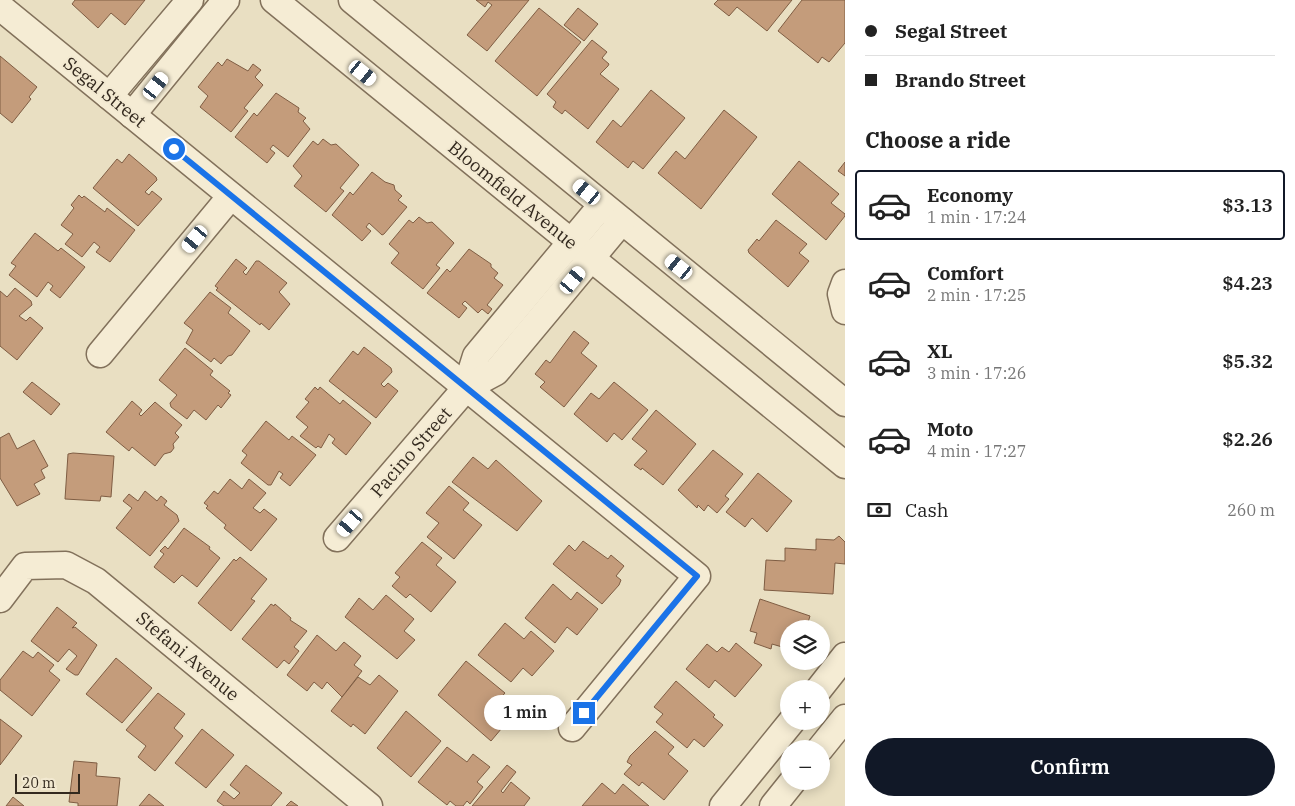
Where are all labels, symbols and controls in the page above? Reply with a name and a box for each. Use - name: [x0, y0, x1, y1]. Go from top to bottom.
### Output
- text: Segal Street: [895, 19, 1007, 43]
- street label: Segal Street: [59, 52, 151, 132]
- car: [346, 58, 379, 88]
- text: Brando Street: [895, 68, 1026, 92]
- car: [140, 70, 171, 102]
- text: Choose a ride: [865, 125, 1011, 154]
- street label: Bloomfield Avenue: [444, 136, 582, 254]
- route start: [163, 138, 185, 160]
- car: [570, 177, 603, 207]
- icon: car: [867, 183, 912, 228]
- text: Economy: [927, 183, 1013, 207]
- text: $3.13: [1222, 193, 1273, 217]
- text: 1 min · 17:24: [927, 207, 1026, 227]
- car: [179, 223, 210, 255]
- car: [662, 252, 695, 282]
- icon: car: [867, 261, 912, 306]
- text: Comfort: [927, 261, 1004, 285]
- car: [557, 264, 588, 296]
- text: $4.23: [1222, 271, 1273, 295]
- text: 2 min · 17:25: [927, 285, 1026, 305]
- icon: car: [867, 339, 912, 384]
- text: XL: [927, 339, 953, 363]
- text: $5.32: [1222, 349, 1273, 373]
- text: 3 min · 17:26: [927, 363, 1026, 383]
- street label: Pacino Street: [366, 402, 456, 502]
- icon: car: [867, 417, 912, 462]
- text: Moto: [927, 417, 973, 441]
- text: $2.26: [1222, 427, 1273, 451]
- text: 4 min · 17:27: [927, 441, 1026, 461]
- icon: cash: [865, 496, 893, 524]
- text: Cash: [905, 498, 949, 522]
- text: 260 m: [1227, 500, 1275, 520]
- car: [334, 507, 365, 539]
- street label: Stefani Avenue: [132, 606, 244, 706]
- map controls: [780, 620, 830, 790]
- button: layers: [780, 620, 830, 670]
- button: +: [780, 680, 830, 730]
- callout: 1 min: [484, 696, 566, 730]
- text: 1 min: [503, 702, 547, 722]
- route end: [573, 702, 595, 724]
- button: Confirm: [865, 738, 1275, 796]
- button: −: [780, 740, 830, 790]
- scale bar: [15, 771, 80, 794]
- text: 20 m: [22, 774, 55, 792]

